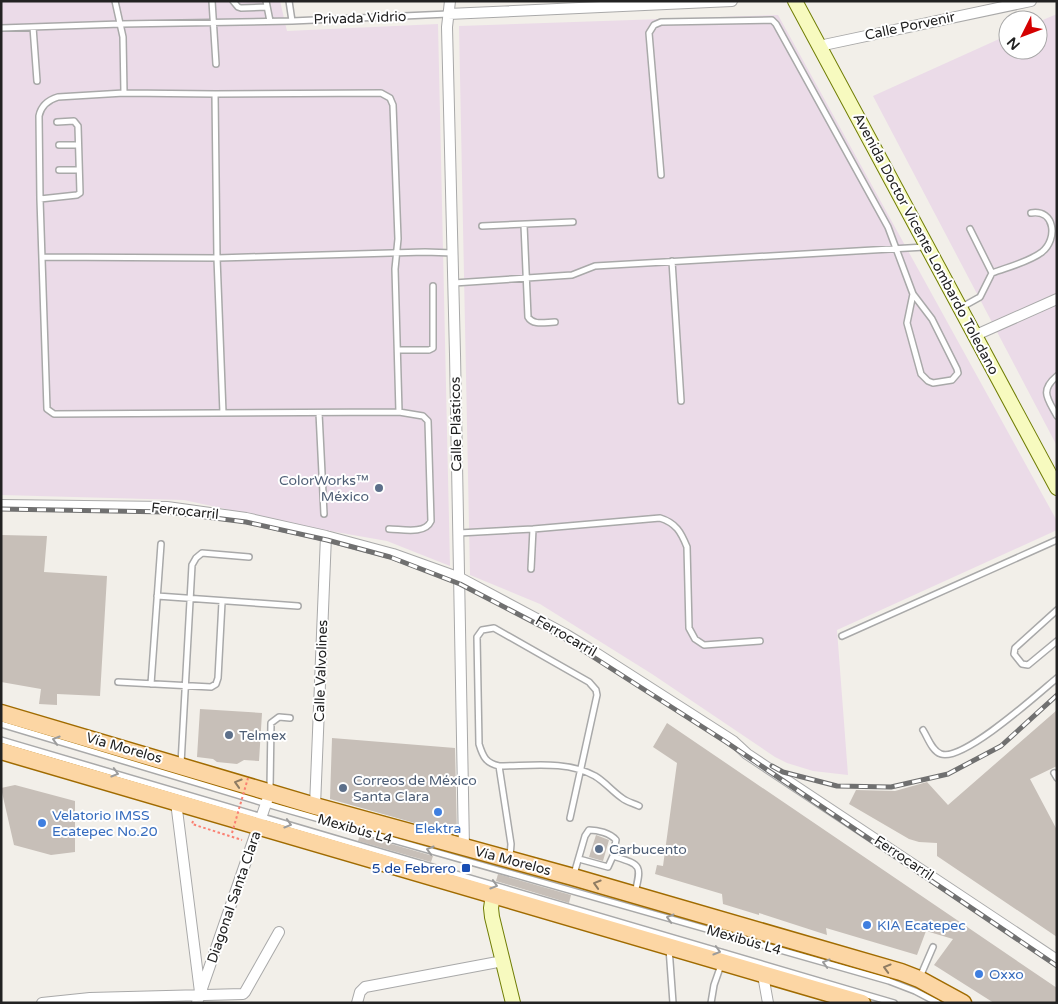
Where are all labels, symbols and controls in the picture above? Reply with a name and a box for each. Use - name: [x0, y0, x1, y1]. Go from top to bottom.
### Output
- street label: Privada Vidrio: [313, 8, 407, 28]
- street label: Calle Porvenir: [863, 8, 957, 44]
- north arrow: [998, 10, 1048, 60]
- text: N: [1004, 33, 1024, 53]
- street label: Avenida Doctor Vicente Lombardo Toledano: [850, 110, 1002, 378]
- street label: Calle Plásticos: [447, 376, 465, 472]
- place label: ColorWorks™ México: [279, 472, 369, 505]
- marker: ColorWorks™ México: [373, 482, 385, 494]
- street label: Ferrocarril: [150, 499, 220, 523]
- street label: Ferrocarril: [532, 612, 600, 660]
- street label: Calle Valvolines: [311, 619, 331, 722]
- place label: Telmex: [239, 727, 286, 744]
- street label: Vía Morelos: [84, 729, 164, 767]
- marker: Telmex: [223, 729, 235, 741]
- one-way arrow: [52, 736, 60, 746]
- one-way arrow: [111, 767, 120, 778]
- place label: Correos de México Santa Clara: [353, 772, 477, 805]
- one-way arrow: [235, 778, 243, 788]
- marker: Correos de México Santa Clara: [337, 782, 349, 794]
- marker: Elektra: [432, 806, 444, 818]
- place label: Velatorio IMSS Ecatepec No.20: [52, 807, 158, 840]
- street label: Mexibús L4: [316, 810, 394, 848]
- marker: Velatorio IMSS Ecatepec No.20: [36, 817, 48, 829]
- one-way arrow: [283, 818, 292, 828]
- place label: Elektra: [415, 820, 461, 837]
- street label: Diagonal Santa Clara: [203, 829, 265, 965]
- street label: Ferrocarril: [871, 832, 937, 884]
- place label: Carbucento: [609, 841, 687, 858]
- street label: Vía Morelos: [473, 843, 553, 879]
- marker: Carbucento: [593, 843, 605, 855]
- one-way arrow: [425, 845, 434, 856]
- place label: 5 de Febrero: [372, 860, 456, 877]
- marker: 5 de Febrero: [460, 862, 472, 874]
- one-way arrow: [489, 879, 498, 889]
- one-way arrow: [593, 880, 601, 890]
- one-way arrow: [667, 914, 675, 924]
- place label: KIA Ecatepec: [877, 917, 966, 934]
- marker: KIA Ecatepec: [861, 919, 873, 931]
- street label: Mexibús L4: [705, 921, 783, 959]
- one-way arrow: [712, 945, 721, 955]
- one-way arrow: [823, 959, 831, 969]
- one-way arrow: [884, 964, 892, 974]
- place label: Oxxo: [989, 966, 1024, 983]
- marker: Oxxo: [973, 968, 985, 980]

